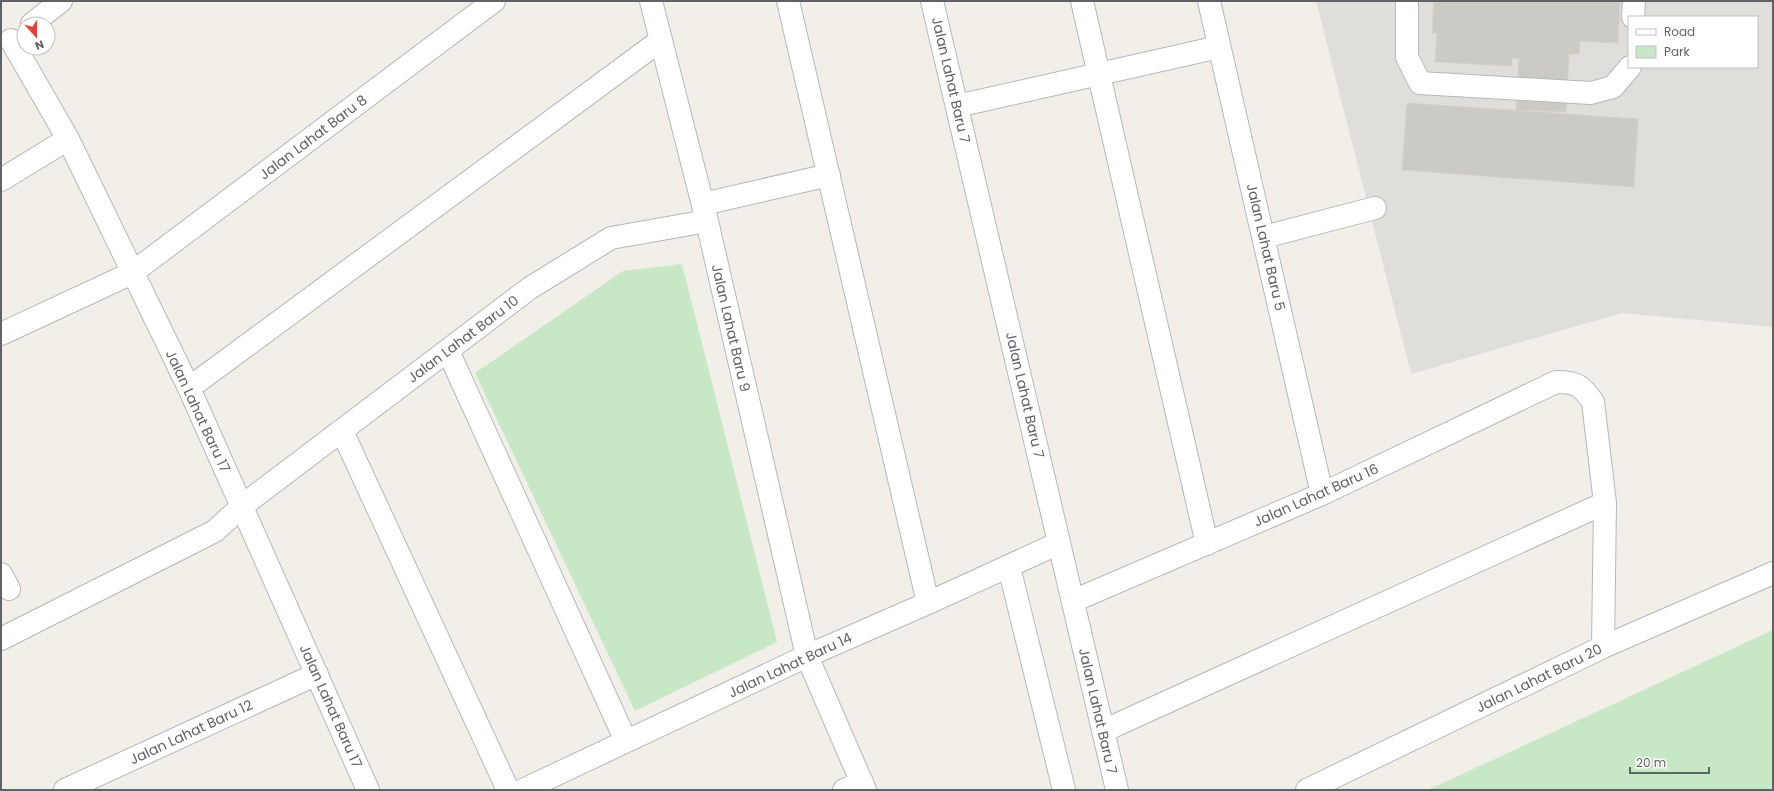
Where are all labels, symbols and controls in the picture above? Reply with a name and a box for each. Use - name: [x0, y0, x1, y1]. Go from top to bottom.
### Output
- street label: Jalan Lahat Baru 7: [927, 15, 975, 145]
- north arrow: [16, 16, 56, 56]
- legend: [1628, 16, 1758, 68]
- text: Road: [1664, 23, 1695, 40]
- text: N: [33, 36, 46, 54]
- text: Park: [1664, 43, 1691, 60]
- street label: Jalan Lahat Baru 8: [255, 90, 371, 184]
- street label: Jalan Lahat Baru 5: [1242, 181, 1290, 313]
- street label: Jalan Lahat Baru 9: [707, 262, 755, 394]
- street label: Jalan Lahat Baru 10: [403, 291, 523, 387]
- street label: Jalan Lahat Baru 7: [1001, 330, 1049, 460]
- street label: Jalan Lahat Baru 17: [161, 346, 235, 476]
- street label: Jalan Lahat Baru 16: [1250, 458, 1382, 532]
- street label: Jalan Lahat Baru 14: [725, 627, 855, 702]
- street label: Jalan Lahat Baru 20: [1473, 639, 1605, 717]
- street label: Jalan Lahat Baru 17: [295, 641, 367, 771]
- street label: Jalan Lahat Baru 7: [1074, 646, 1122, 776]
- street label: Jalan Lahat Baru 12: [126, 695, 256, 769]
- scale bar: [1630, 749, 1709, 775]
- text: 20 m: [1636, 754, 1666, 771]

